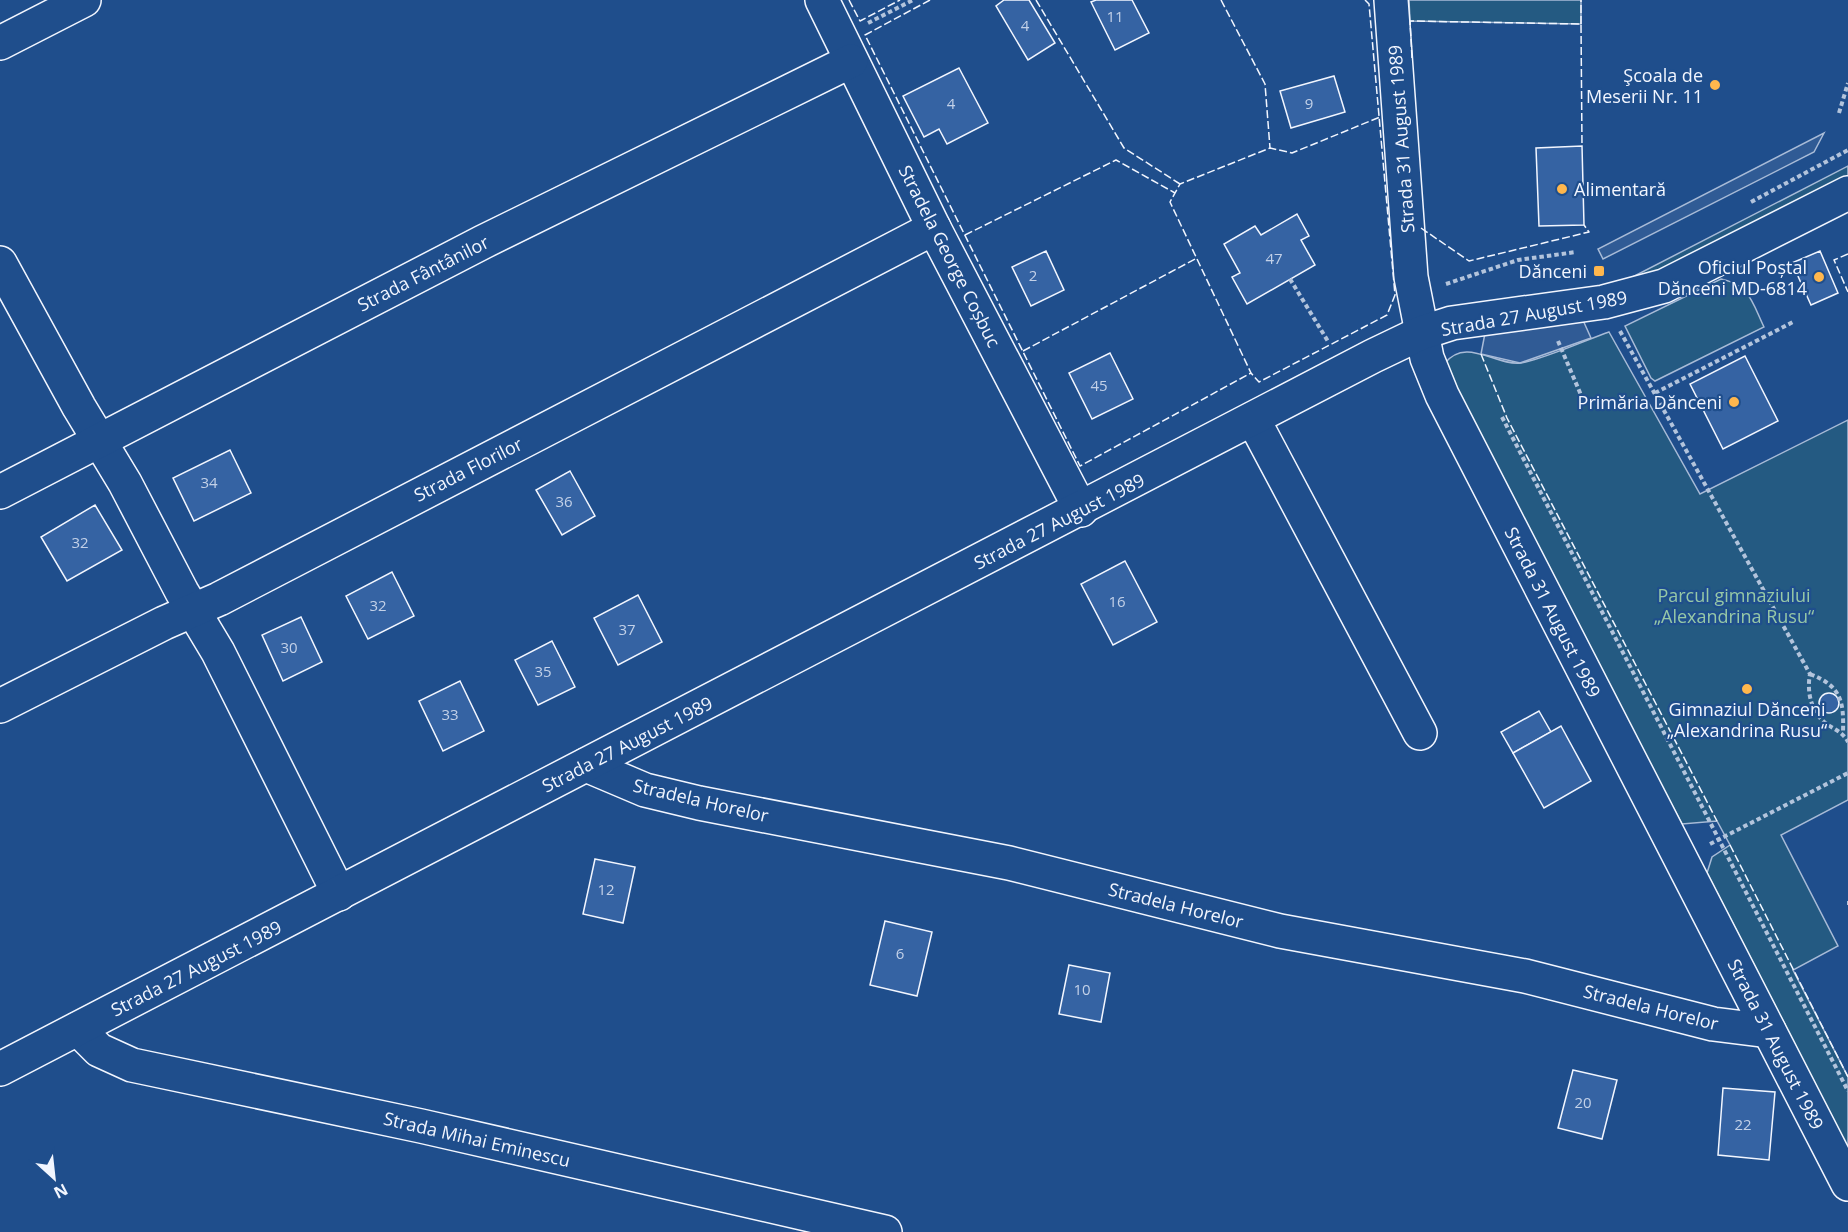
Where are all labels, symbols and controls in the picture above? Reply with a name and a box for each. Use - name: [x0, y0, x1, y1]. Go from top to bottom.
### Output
- house number: 11: [1106, 6, 1124, 26]
- house number: 4: [1021, 15, 1030, 35]
- street label: Strada 31 August 1989: [1382, 44, 1420, 234]
- place label: Şcoala de Meserii Nr. 11: [1586, 63, 1703, 108]
- marker: Şcoala de Meserii Nr. 11: [1708, 78, 1722, 92]
- house number: 4: [947, 93, 956, 113]
- house number: 9: [1305, 93, 1313, 113]
- street label: Stradela George Coșbuc: [894, 161, 1007, 351]
- place label: Alimentară: [1574, 177, 1666, 201]
- marker: Alimentară: [1555, 182, 1569, 196]
- street label: Strada Fântânilor: [353, 229, 493, 316]
- house number: 47: [1265, 248, 1283, 268]
- place label: Oficiul Poștal Dănceni MD-6814: [1658, 255, 1807, 300]
- place label: Dănceni: [1519, 259, 1587, 283]
- marker: Dănceni: [1592, 264, 1606, 278]
- house number: 2: [1029, 265, 1037, 285]
- marker: Oficiul Poștal Dănceni MD-6814: [1812, 270, 1826, 284]
- street label: Strada 27 August 1989: [1439, 285, 1629, 341]
- house number: 45: [1090, 375, 1108, 395]
- place label: Primăria Dănceni: [1578, 390, 1722, 414]
- marker: Primăria Dănceni: [1727, 395, 1741, 409]
- street label: Strada Florilor: [410, 431, 527, 507]
- street label: Strada 27 August 1989: [969, 467, 1149, 575]
- house number: 34: [200, 472, 218, 492]
- house number: 36: [555, 491, 573, 511]
- street label: Strada 31 August 1989: [1499, 522, 1607, 702]
- house number: 32: [71, 532, 89, 552]
- park label: Parcul gimnaziului „Alexandrina Rusu“: [1654, 583, 1815, 628]
- house number: 16: [1108, 591, 1126, 611]
- house number: 32: [369, 595, 387, 615]
- house number: 37: [618, 619, 636, 639]
- house number: 30: [280, 637, 298, 657]
- house number: 35: [534, 661, 552, 681]
- marker: Gimnaziul Dănceni „Alexandrina Rusu“: [1740, 682, 1754, 696]
- street label: Strada 27 August 1989: [537, 690, 717, 798]
- place label: Gimnaziul Dănceni „Alexandrina Rusu“: [1667, 697, 1828, 742]
- house number: 33: [441, 704, 459, 724]
- street label: Stradela Horelor: [631, 773, 772, 827]
- street label: Stradela Horelor: [1106, 877, 1247, 934]
- house number: 12: [597, 879, 615, 899]
- street label: Strada 27 August 1989: [106, 914, 286, 1022]
- house number: 6: [896, 943, 904, 963]
- street label: Strada 31 August 1989: [1722, 954, 1830, 1134]
- house number: 10: [1073, 979, 1091, 999]
- street label: Stradela Horelor: [1581, 979, 1722, 1036]
- house number: 20: [1574, 1092, 1592, 1112]
- street label: Strada Mihai Eminescu: [381, 1106, 573, 1172]
- house number: 22: [1734, 1114, 1752, 1134]
- north arrow: [24, 1148, 84, 1208]
- text: N: [50, 1179, 72, 1204]

